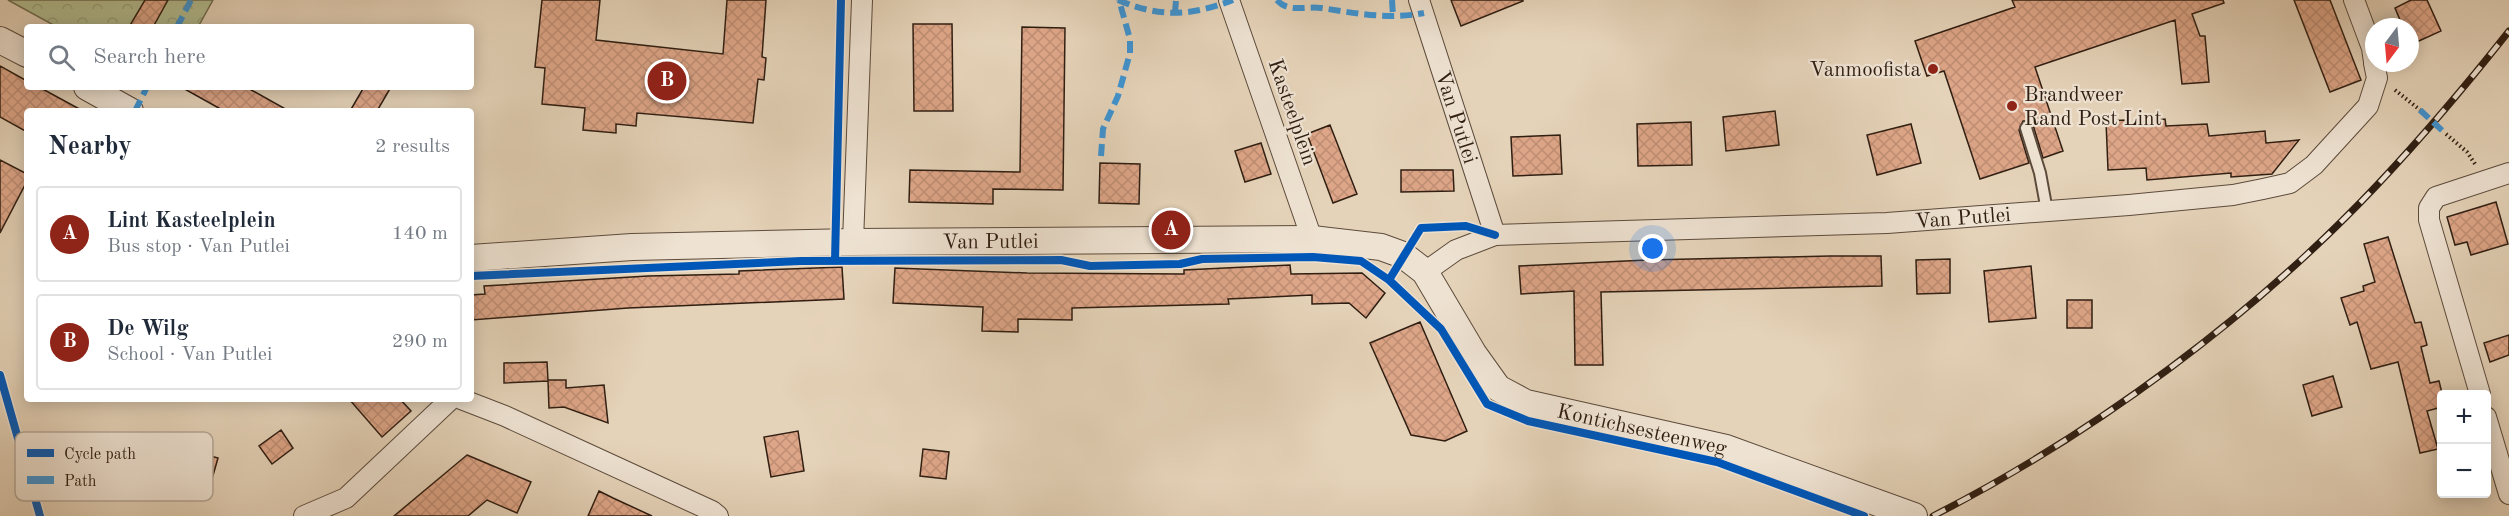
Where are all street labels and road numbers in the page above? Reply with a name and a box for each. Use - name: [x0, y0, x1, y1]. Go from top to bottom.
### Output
- street label: Kasteelplein: [1264, 57, 1320, 168]
- street label: Van Putlei: [1431, 69, 1480, 166]
- street label: Van Putlei: [1914, 205, 2012, 233]
- street label: Van Putlei: [942, 232, 1039, 253]
- street label: Kontichsesteenweg: [1555, 401, 1729, 460]

